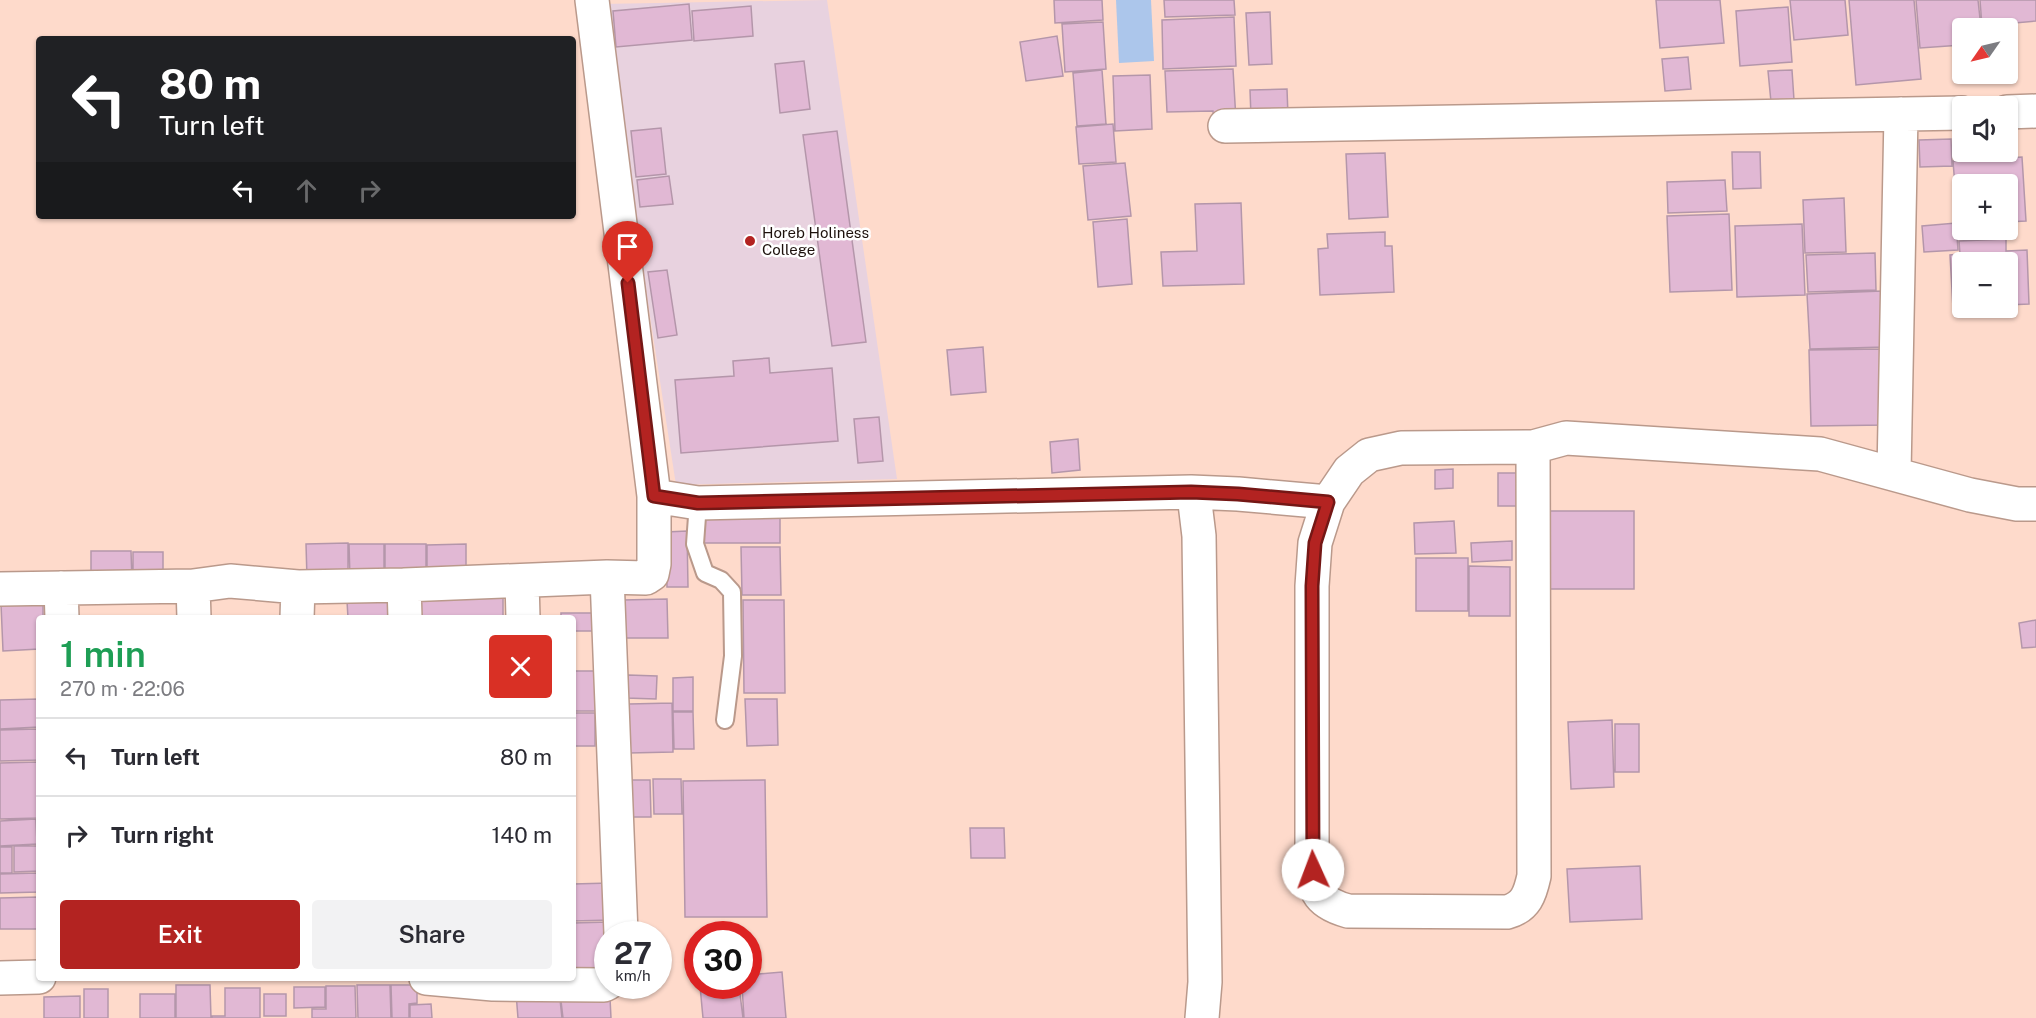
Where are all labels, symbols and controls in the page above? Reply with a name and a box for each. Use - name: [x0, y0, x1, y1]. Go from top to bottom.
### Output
- north arrow: [1952, 18, 2018, 84]
- map controls: [1952, 18, 2018, 318]
- text: 80 m: [159, 59, 261, 108]
- icon: left: [60, 60, 138, 138]
- button: sound: [1952, 96, 2018, 162]
- text: Turn left: [159, 109, 265, 141]
- icon: left: [227, 174, 260, 207]
- icon: ahead: [290, 174, 323, 207]
- icon: right: [353, 174, 386, 207]
- button: +: [1952, 174, 2018, 240]
- pin: [602, 221, 653, 283]
- place label: Horeb Holiness College: [762, 224, 869, 258]
- icon: arrive: [611, 230, 644, 263]
- marker: Horeb Holiness College: [743, 234, 757, 248]
- button: −: [1952, 252, 2018, 318]
- text: 1 min: [60, 633, 146, 675]
- button: close: [489, 635, 552, 698]
- text: 270 m · 22:06: [60, 677, 185, 701]
- icon: left: [60, 741, 93, 774]
- text: Turn left: [111, 744, 200, 770]
- text: 80 m: [500, 744, 552, 770]
- icon: right: [60, 819, 93, 852]
- text: Turn right: [111, 822, 214, 848]
- text: 140 m: [491, 822, 552, 848]
- position arrow: [1281, 838, 1345, 902]
- button: Exit: [60, 900, 300, 969]
- button: Share: [312, 900, 552, 969]
- speed limit sign: 30: [684, 921, 762, 999]
- text: 27: [614, 935, 652, 971]
- text: km/h: [615, 967, 651, 984]

